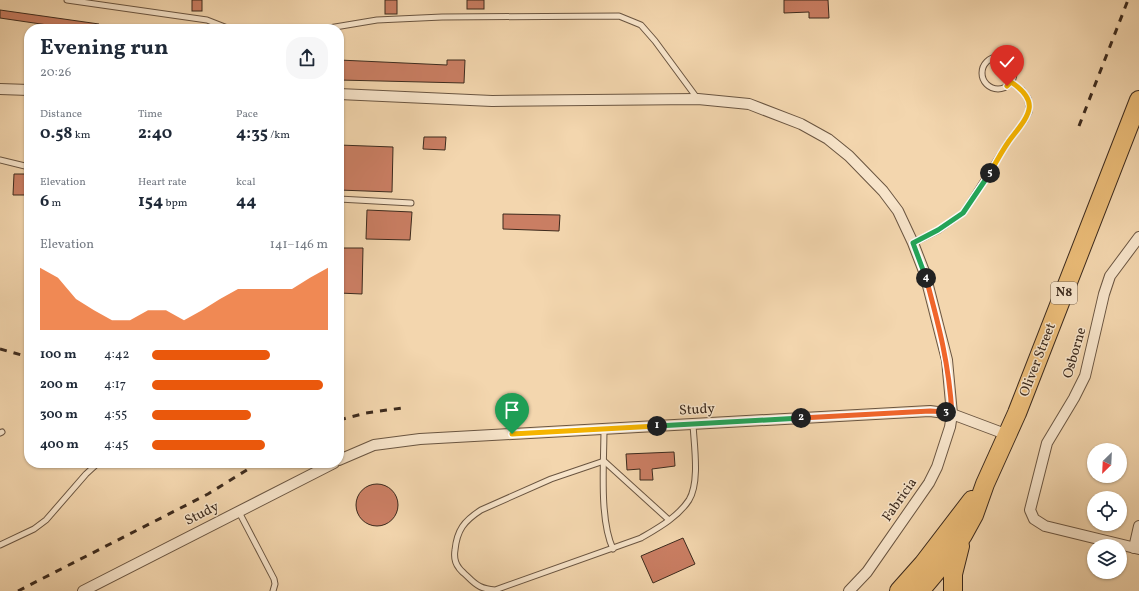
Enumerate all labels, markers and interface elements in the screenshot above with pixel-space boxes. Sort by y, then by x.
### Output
text: Evening run [40,33,169,64]
button: share [286,37,328,79]
pin [990,45,1024,86]
icon: check [996,51,1018,73]
text: 20:26 [40,64,71,82]
text: Distance [40,107,82,122]
text: Time [138,107,162,122]
text: Pace [236,107,258,122]
text: 0.58 [40,122,73,145]
text: 2:40 [138,122,172,145]
text: 4:35 [236,122,268,145]
text: km [73,128,91,143]
text: /km [268,128,290,143]
pin: 5 [980,163,1000,183]
text: 5 [987,165,993,180]
text: Elevation [40,175,86,190]
text: Heart rate [138,175,187,190]
text: kcal [236,175,256,190]
text: 6 [40,190,49,213]
text: 154 [138,190,163,213]
text: 44 [236,190,257,213]
text: m [49,196,61,211]
text: bpm [163,196,188,211]
text: Elevation [40,236,94,254]
text: 141–146 m [270,236,328,254]
pin: 4 [916,268,936,288]
text: 4 [923,270,929,285]
road number: N8 [1051,282,1077,304]
street label: Oliver Street [1015,320,1061,400]
street label: Osborne [1059,325,1091,381]
text: 100 m [40,346,77,364]
text: 4:42 [104,346,130,364]
text: 200 m [40,376,78,394]
text: 4:17 [104,376,126,394]
pin [495,393,529,434]
icon: arrive [501,399,523,421]
street label: Study [679,400,716,420]
pin: 3 [936,402,956,422]
text: 3 [943,404,949,419]
text: 300 m [40,406,78,424]
text: 4:55 [104,406,127,424]
pin: 2 [791,408,811,428]
text: 2 [798,410,804,425]
pin: 1 [647,416,667,436]
text: 1 [655,418,659,433]
text: 400 m [40,436,79,454]
text: 4:45 [104,436,128,454]
north arrow [1087,443,1127,483]
map controls [1087,443,1127,579]
street label: Fabricia [878,474,922,526]
button: locate [1087,491,1127,531]
street label: Study [182,497,223,531]
button: layers [1087,539,1127,579]

